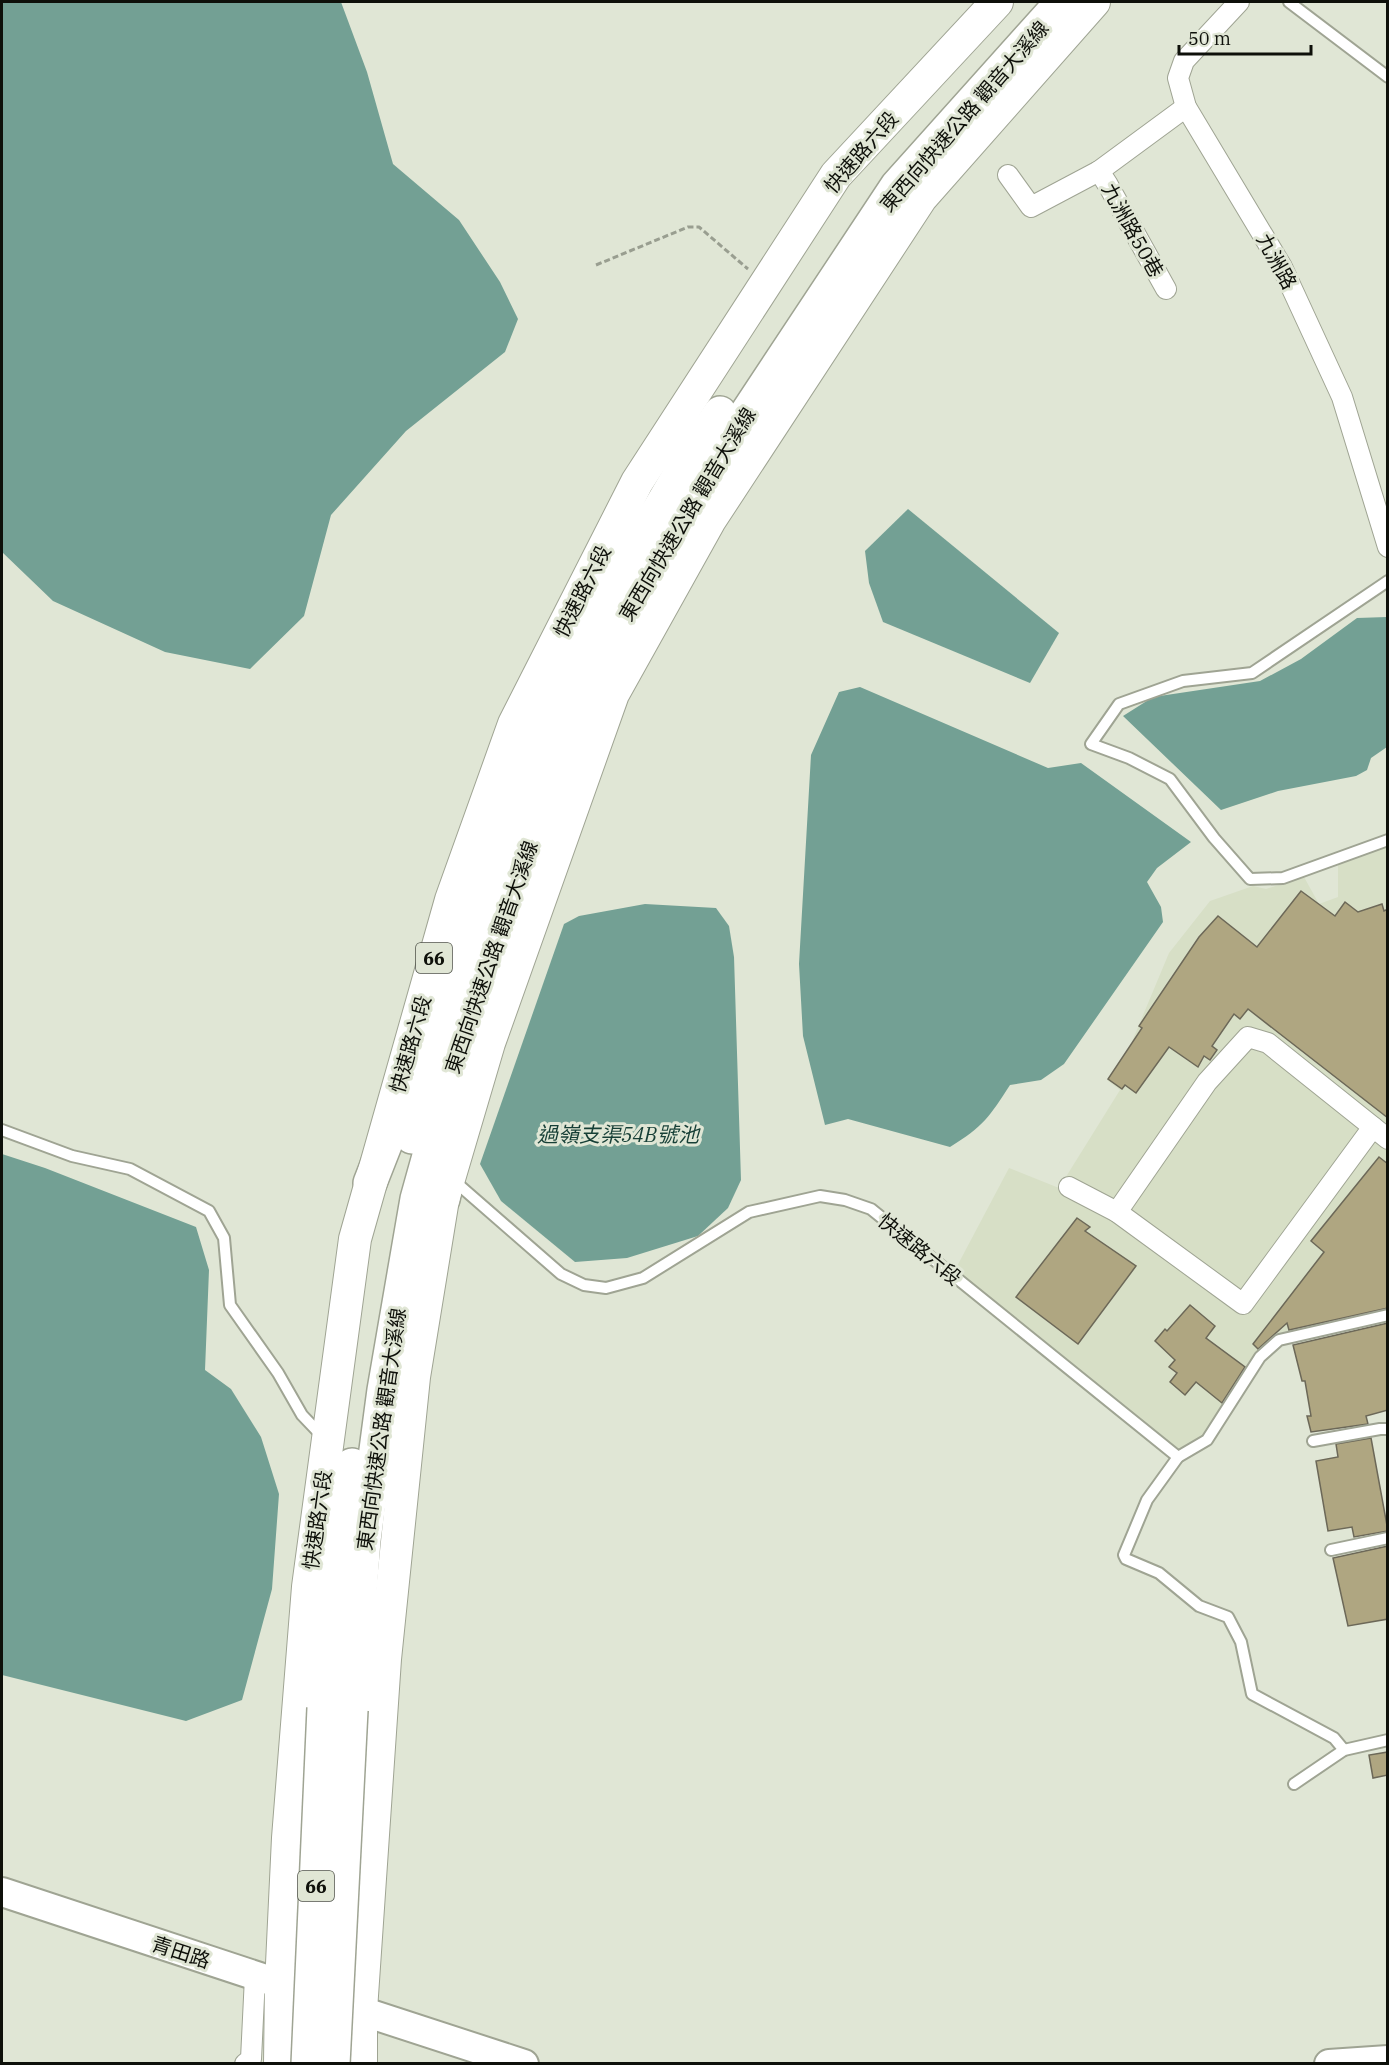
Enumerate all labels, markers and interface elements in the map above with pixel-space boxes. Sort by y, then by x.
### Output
street label: 東西向快速公路 觀音大溪線 [874,15,1054,217]
scale bar [1179,18,1311,56]
text: 50 m [1188,27,1231,50]
street label: 快速路六段 [818,105,904,199]
street label: 九洲路50巷 [1096,178,1170,282]
street label: 九洲路 [1251,228,1303,294]
street label: 東西向快速公路 觀音大溪線 [612,402,762,626]
street label: 快速路六段 [547,540,617,642]
street label: 東西向快速公路 觀音大溪線 [438,837,544,1077]
road number: 66 [416,943,452,973]
street label: 快速路六段 [383,992,437,1096]
water label: 過嶺支渠54B號池 [537,1120,701,1148]
street label: 快速路六段 [873,1207,967,1291]
street label: 東西向快速公路 觀音大溪線 [351,1306,411,1552]
street label: 快速路六段 [297,1469,337,1571]
road number: 66 [298,1871,334,1901]
street label: 青田路 [148,1930,214,1974]

